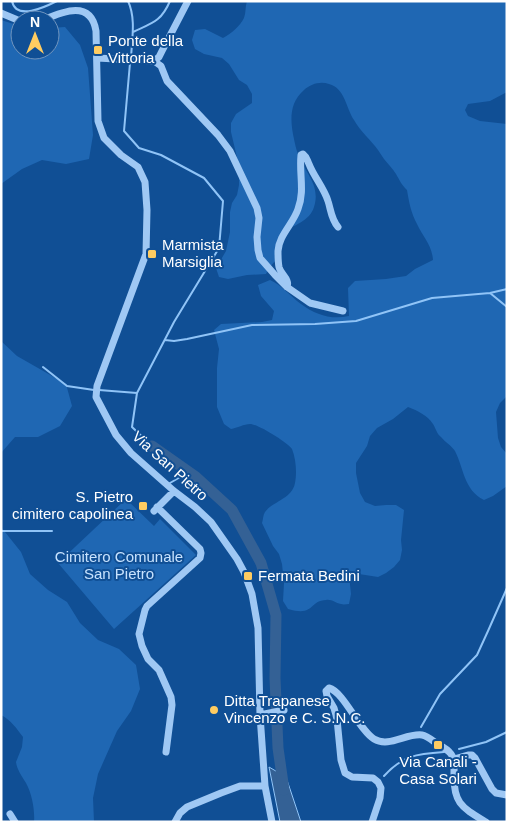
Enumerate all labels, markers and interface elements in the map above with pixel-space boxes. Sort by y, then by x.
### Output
north arrow [10,10,60,60]
text: N [30,14,40,30]
place label: Ponte della Vittoria [108,32,184,66]
marker: Ponte della Vittoria [92,44,104,56]
place label: Marmista Marsiglia [162,236,224,270]
marker: Marmista Marsiglia [146,248,158,260]
street label: Via San Pietro [129,427,212,504]
place label: S. Pietro cimitero capolinea [12,488,134,522]
marker: S. Pietro cimitero capolinea [137,500,149,512]
park label: Cimitero Comunale San Pietro [55,548,183,582]
place label: Fermata Bedini [258,567,360,584]
marker: Fermata Bedini [242,570,254,582]
place label: Ditta Trapanese Vincenzo e C. S.N.C. [224,692,365,726]
marker: Ditta Trapanese Vincenzo e C. S.N.C. [208,704,220,716]
marker: Via Canali - Casa Solari [432,739,444,751]
place label: Via Canali - Casa Solari [399,753,477,787]

